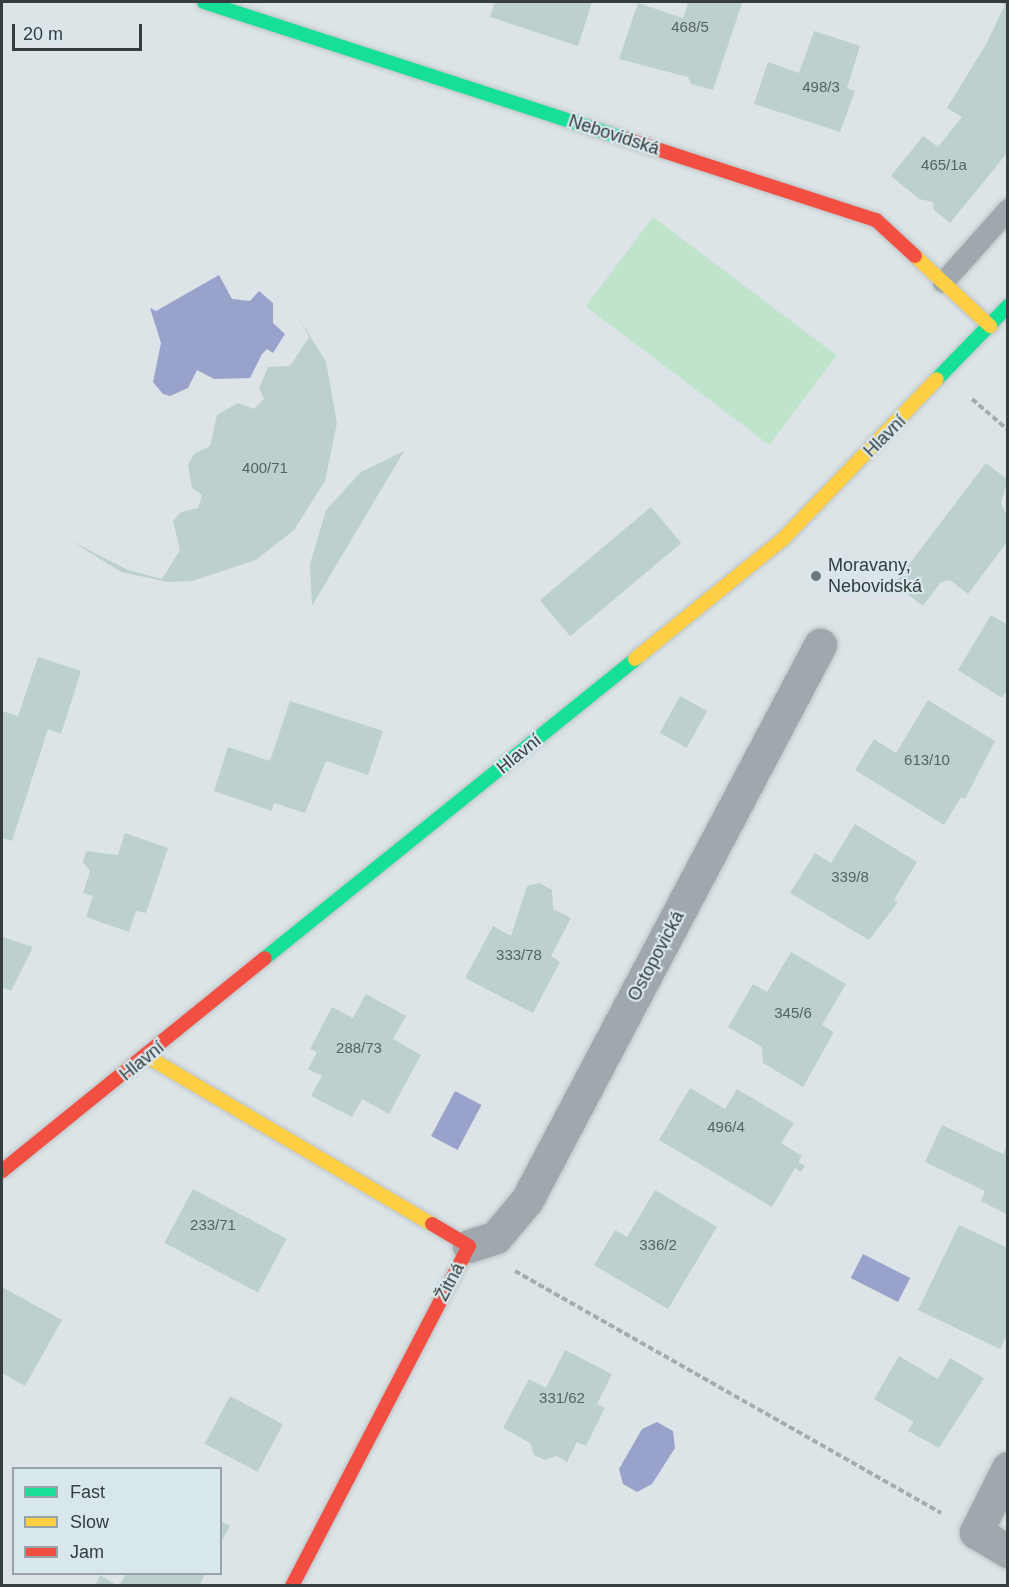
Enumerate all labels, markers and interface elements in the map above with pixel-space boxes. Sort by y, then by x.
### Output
scale bar [15,12,146,50]
house number: 468/5 [671,18,709,36]
text: 20 m [23,24,63,44]
house number: 498/3 [802,78,840,96]
street label: Nebovidská [566,110,662,160]
house number: 465/1a [921,156,967,174]
street label: Hlavní [859,410,911,462]
house number: 400/71 [242,459,288,477]
place label: Moravany, Nebovidská [828,555,922,598]
marker: Moravany, Nebovidská [809,569,823,583]
street label: Hlavní [492,730,546,778]
house number: 613/10 [904,751,950,769]
house number: 339/8 [831,868,869,886]
street label: Ostopovická [623,907,689,1005]
house number: 333/78 [496,946,542,964]
house number: 345/6 [774,1004,812,1022]
street label: Hlavní [115,1037,169,1085]
house number: 288/73 [336,1039,382,1057]
house number: 496/4 [707,1118,745,1136]
house number: 233/71 [190,1216,236,1234]
house number: 336/2 [639,1236,677,1254]
street label: Žitná [431,1259,469,1305]
house number: 331/62 [539,1389,585,1407]
legend [12,1467,222,1575]
text: Fast [70,1482,105,1502]
text: Slow [70,1512,109,1532]
text: Jam [70,1542,104,1562]

